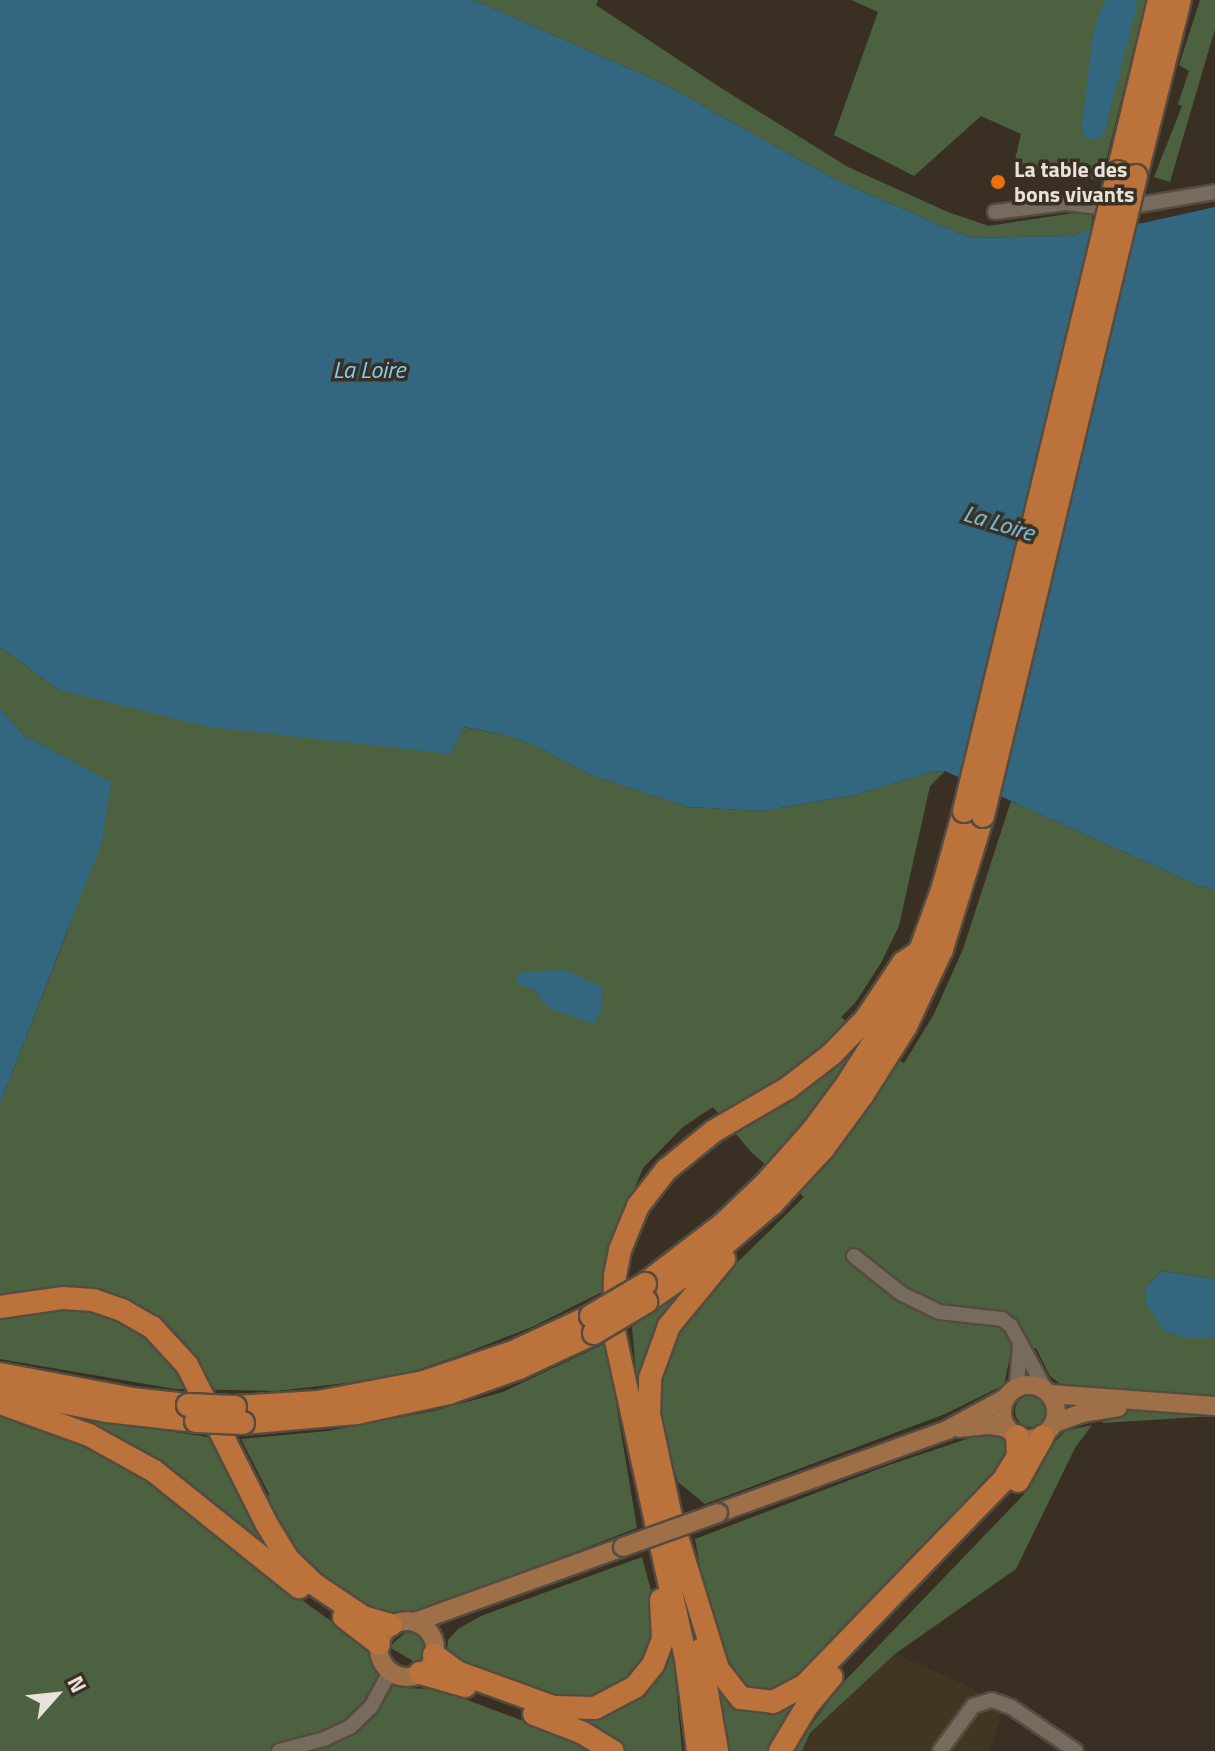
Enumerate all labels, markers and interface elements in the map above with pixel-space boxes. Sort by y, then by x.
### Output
place label: La table des bons vivants [1014,156,1134,208]
marker: La table des bons vivants [989,173,1007,191]
water label: La Loire [333,356,405,384]
water label: La Loire [960,499,1038,547]
north arrow [16,1655,96,1735]
text: N [59,1670,96,1699]

